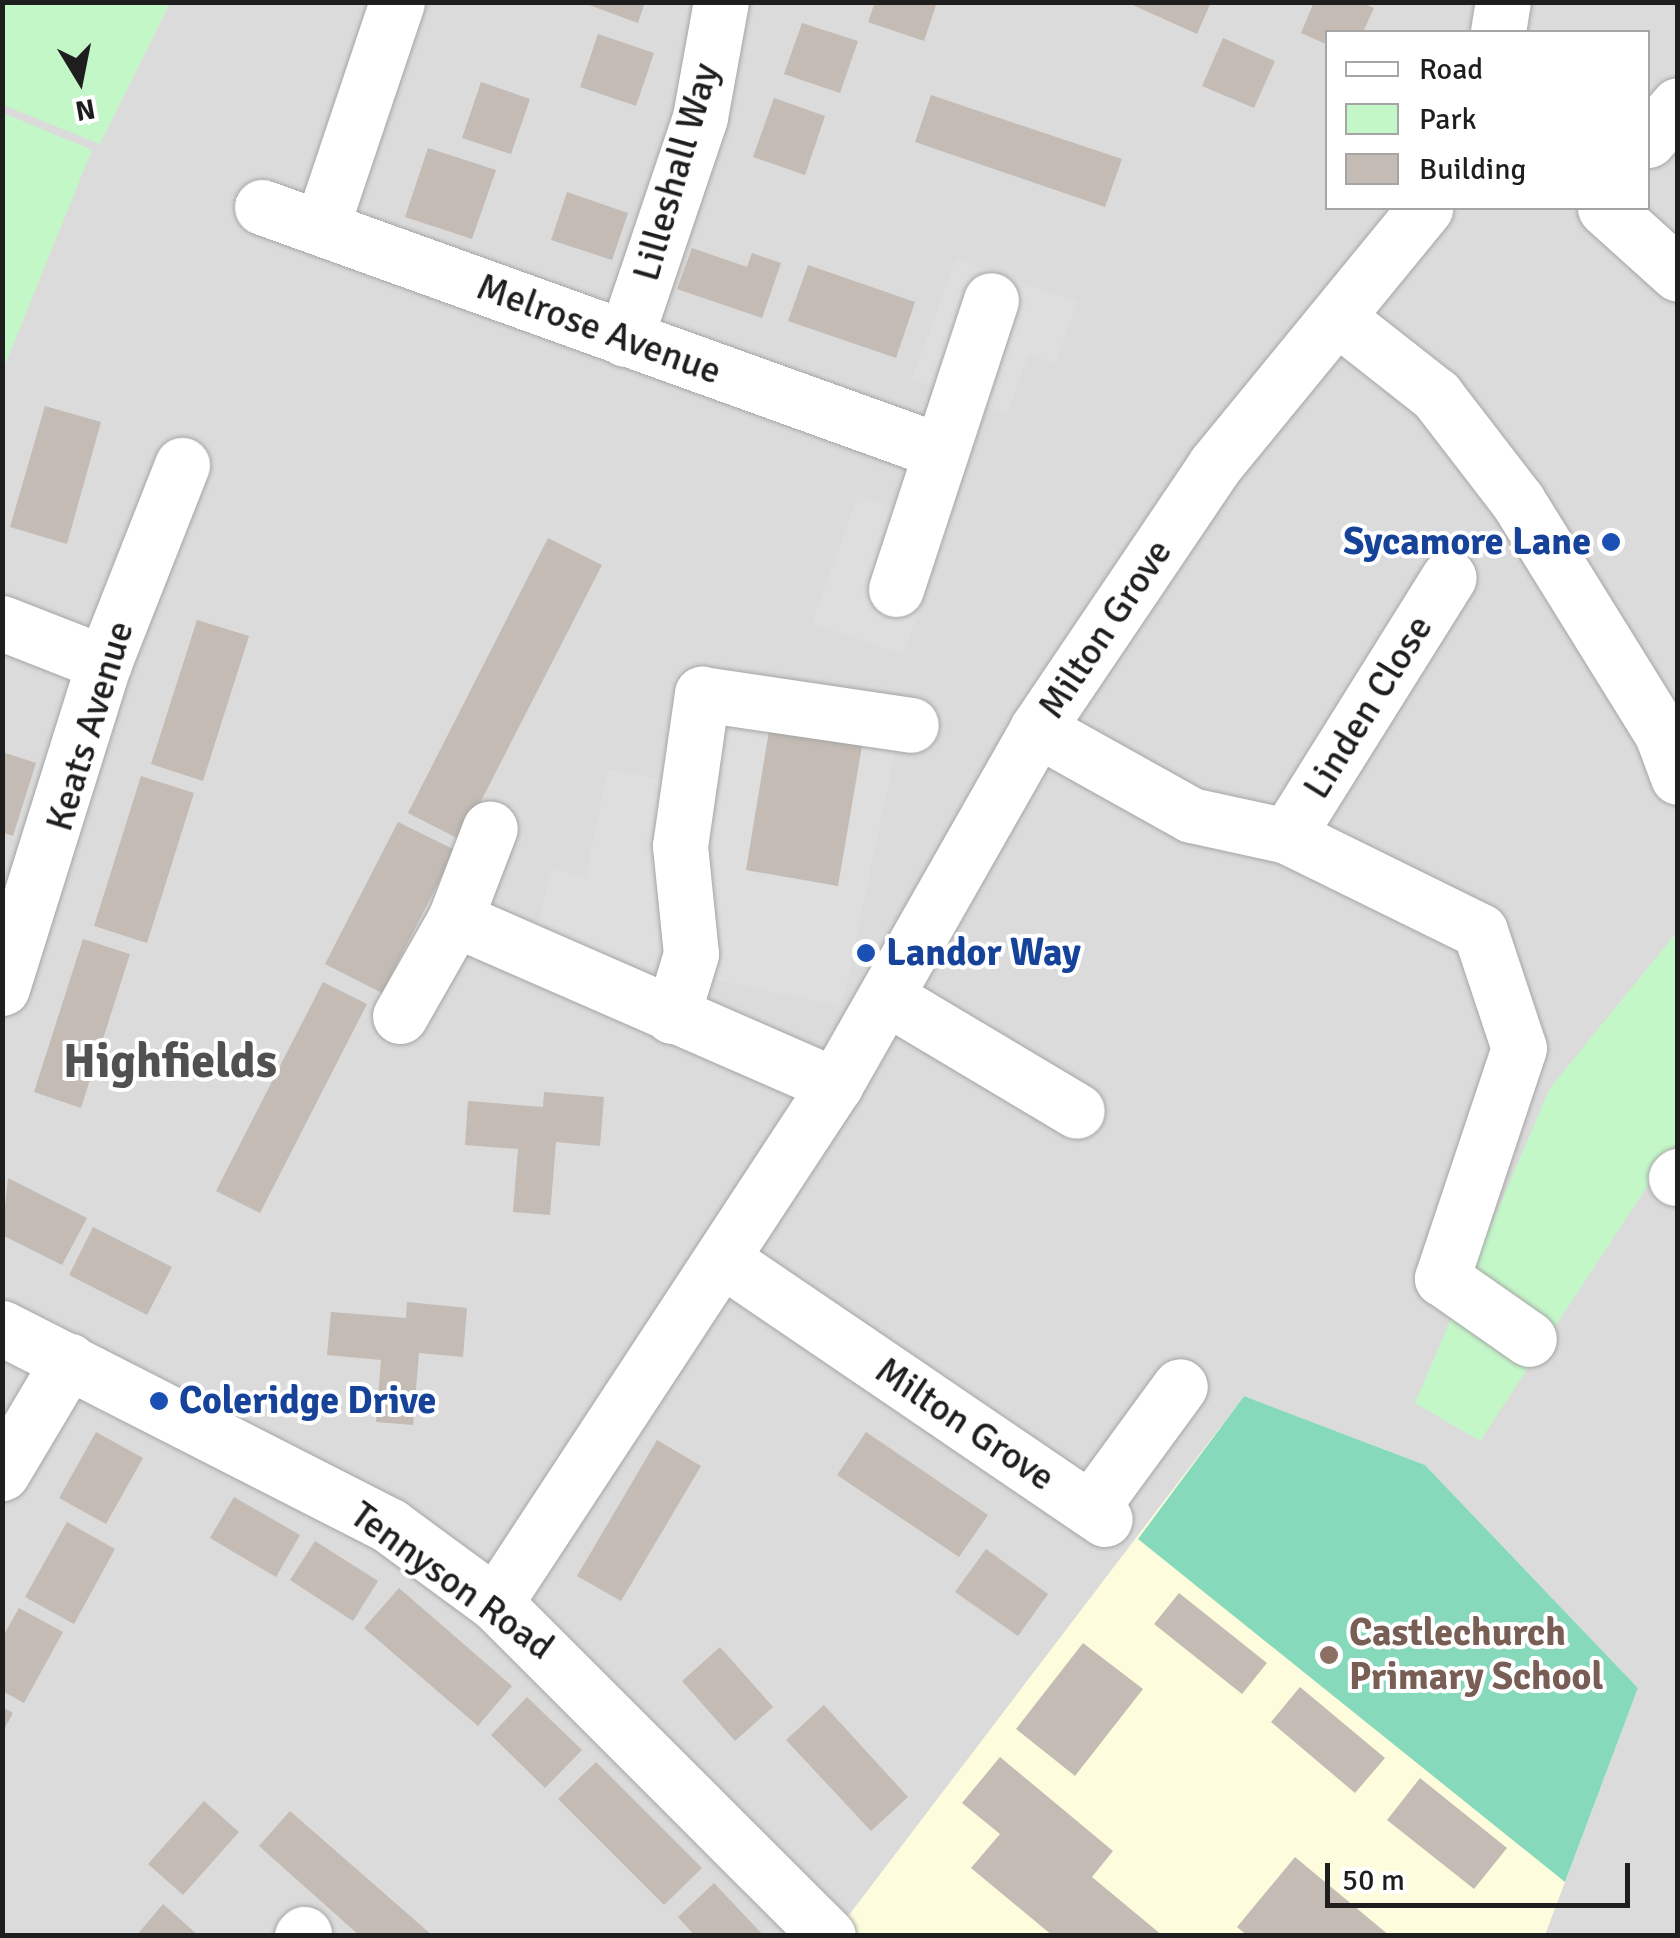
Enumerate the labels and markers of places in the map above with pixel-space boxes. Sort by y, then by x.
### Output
place label: Sycamore Lane [1343,519,1591,565]
marker: Sycamore Lane [1600,531,1622,553]
place label: Landor Way [886,930,1081,976]
marker: Landor Way [855,942,877,964]
place label: Coleridge Drive [179,1378,436,1424]
marker: Coleridge Drive [148,1390,170,1412]
place label: Castlechurch Primary School [1349,1610,1603,1700]
marker: Castlechurch Primary School [1318,1644,1340,1666]

